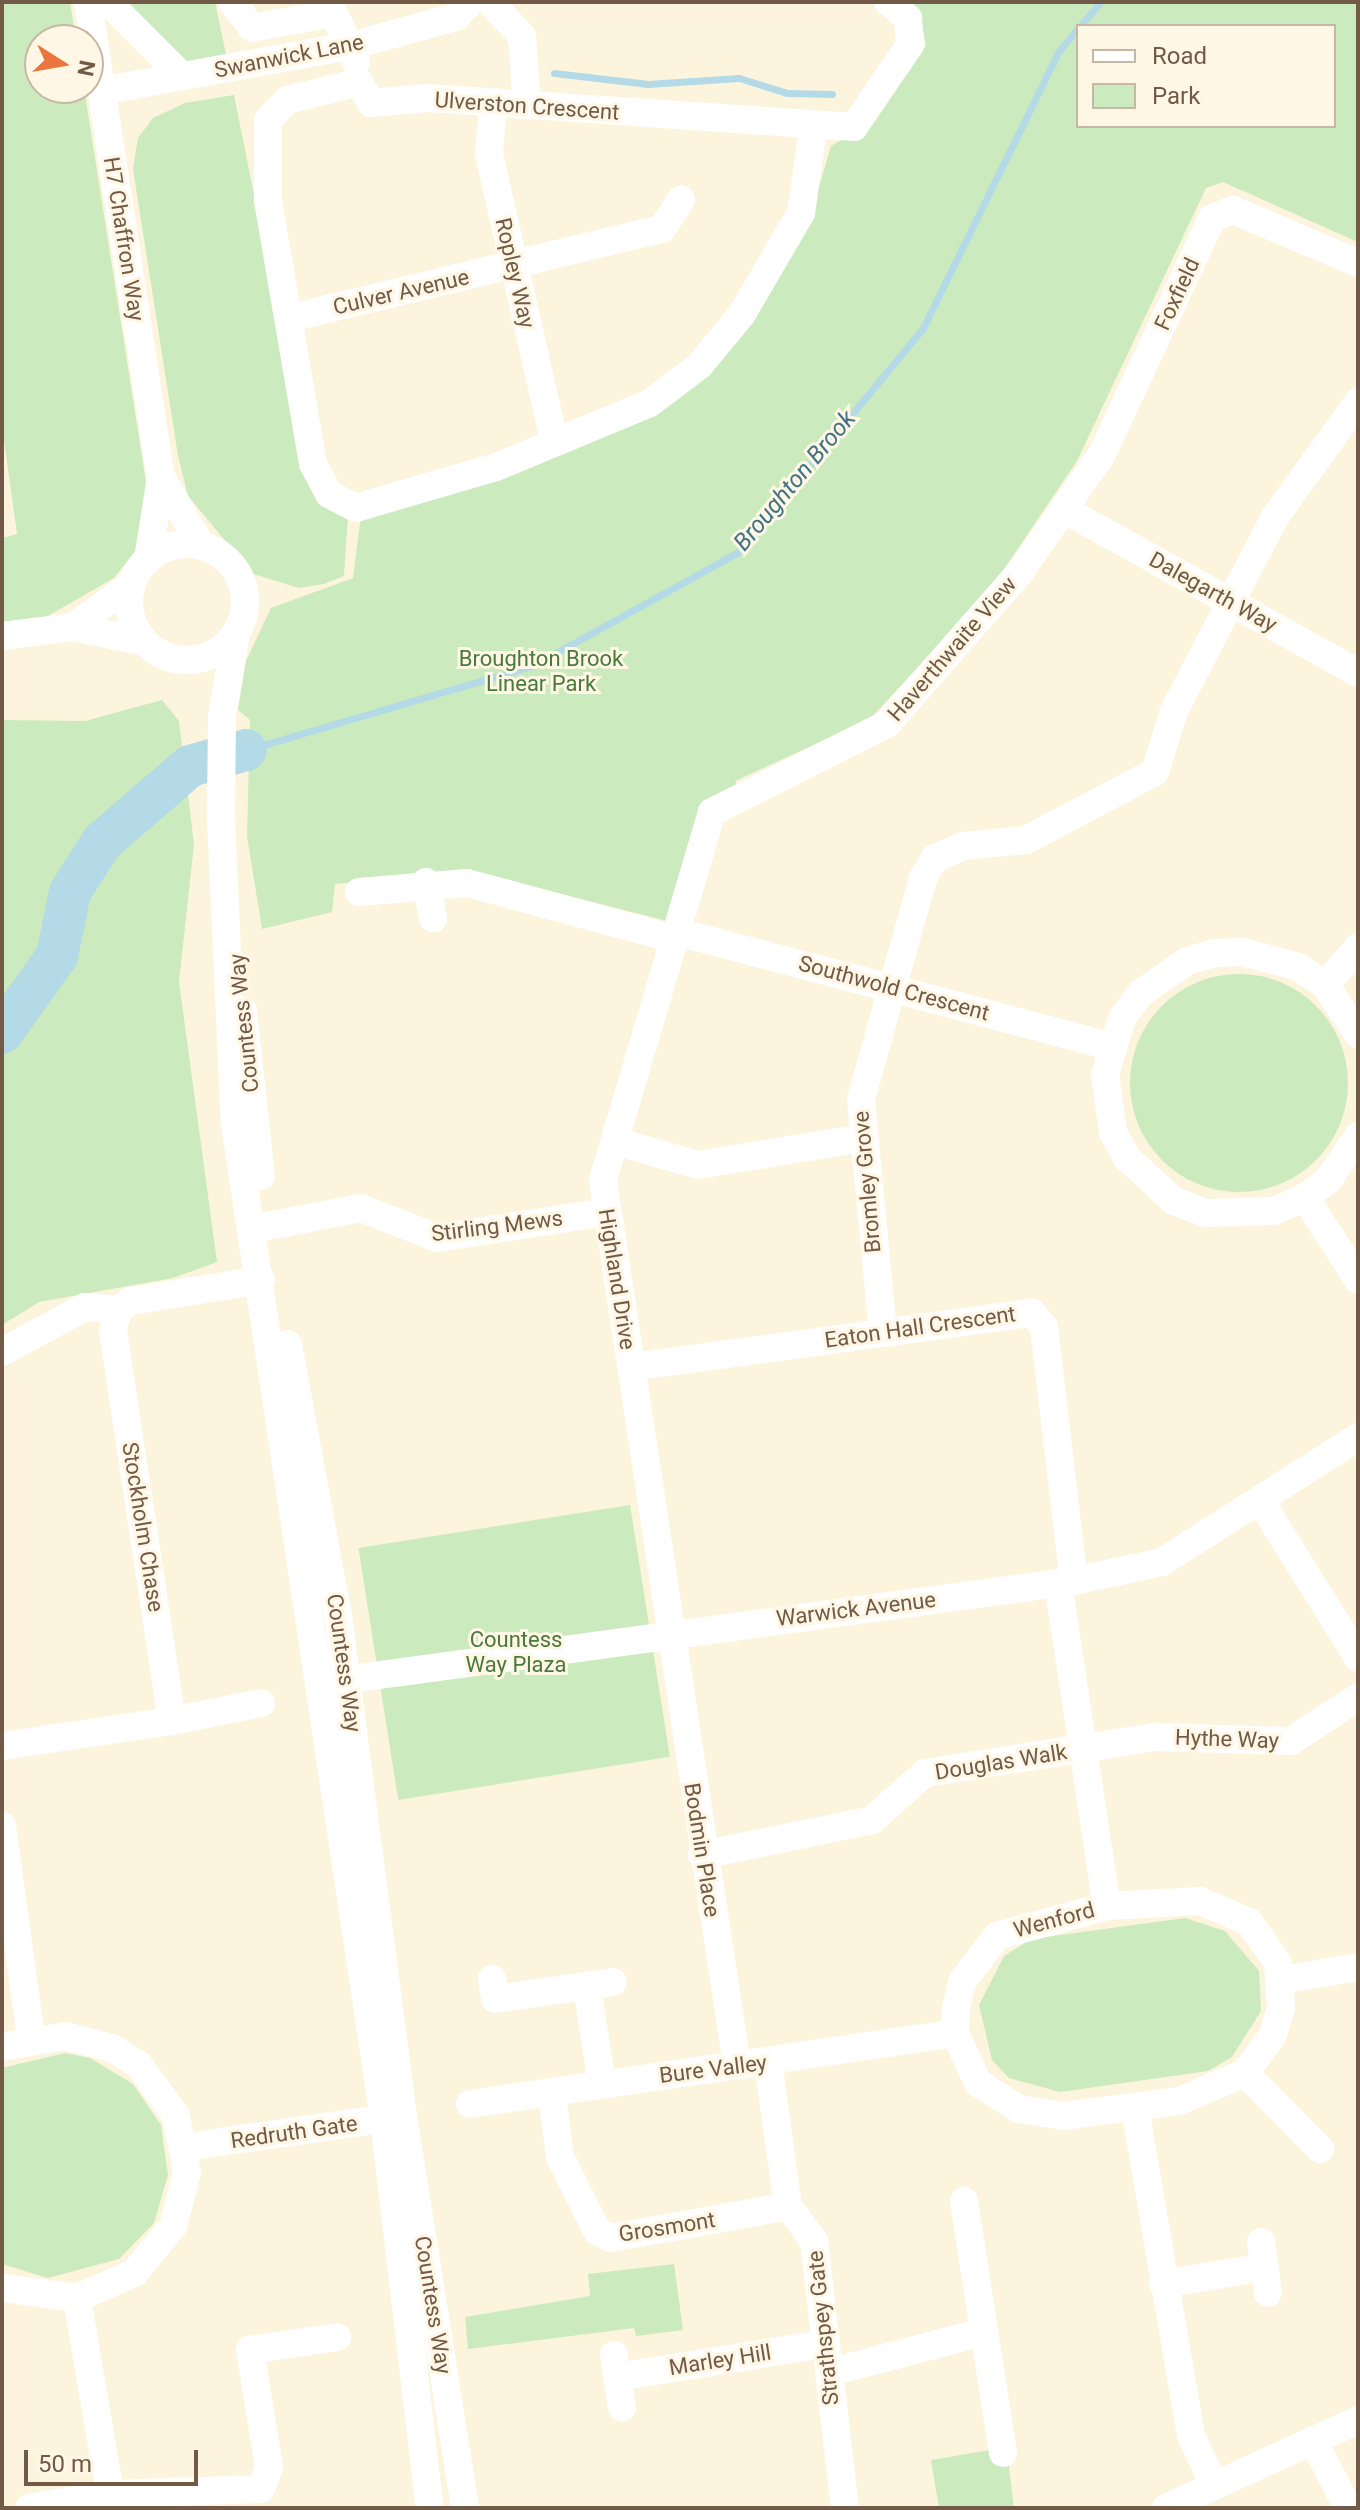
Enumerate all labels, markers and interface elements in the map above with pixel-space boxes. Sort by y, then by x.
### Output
north arrow [24,24,104,104]
legend [1076,24,1336,128]
street label: Swanwick Lane [212,29,366,83]
text: Road [1152,42,1207,70]
text: N [72,58,100,78]
text: Park [1152,82,1200,110]
street label: Ulverston Crescent [434,86,620,126]
street label: H7 Chaffron Way [98,155,150,323]
street label: Ropley Way [489,215,541,331]
street label: Foxfield [1149,254,1205,334]
street label: Culver Avenue [330,264,472,320]
water label: Broughton Brook [728,405,862,557]
street label: Dalegarth Way [1145,546,1281,638]
street label: Haverthwaite View [882,571,1022,727]
park label: Broughton Brook Linear Park [459,645,623,696]
street label: Southwold Crescent [796,950,992,1026]
street label: Countess Way [224,952,264,1094]
street label: Bromley Grove [848,1110,886,1254]
street label: Stirling Mews [430,1205,564,1247]
street label: Highland Drive [593,1207,641,1351]
street label: Eaton Hall Crescent [823,1301,1017,1353]
street label: Stockholm Chase [117,1440,169,1614]
street label: Warwick Avenue [775,1586,937,1632]
street label: Countess Way [321,1592,367,1734]
park label: Countess Way Plaza [466,1626,566,1678]
street label: Hythe Way [1175,1724,1279,1754]
street label: Douglas Walk [933,1739,1069,1785]
street label: Bodmin Place [678,1781,726,1919]
street label: Wenford [1011,1897,1097,1943]
street label: Bure Valley [658,2049,768,2089]
street label: Redruth Gate [229,2110,359,2154]
street label: Grosmont [617,2206,717,2248]
street label: Countess Way [409,2234,457,2376]
street label: Strathspey Gate [802,2249,844,2407]
street label: Marley Hill [667,2339,773,2381]
scale bar [28,2434,202,2484]
text: 50 m [38,2450,92,2478]

